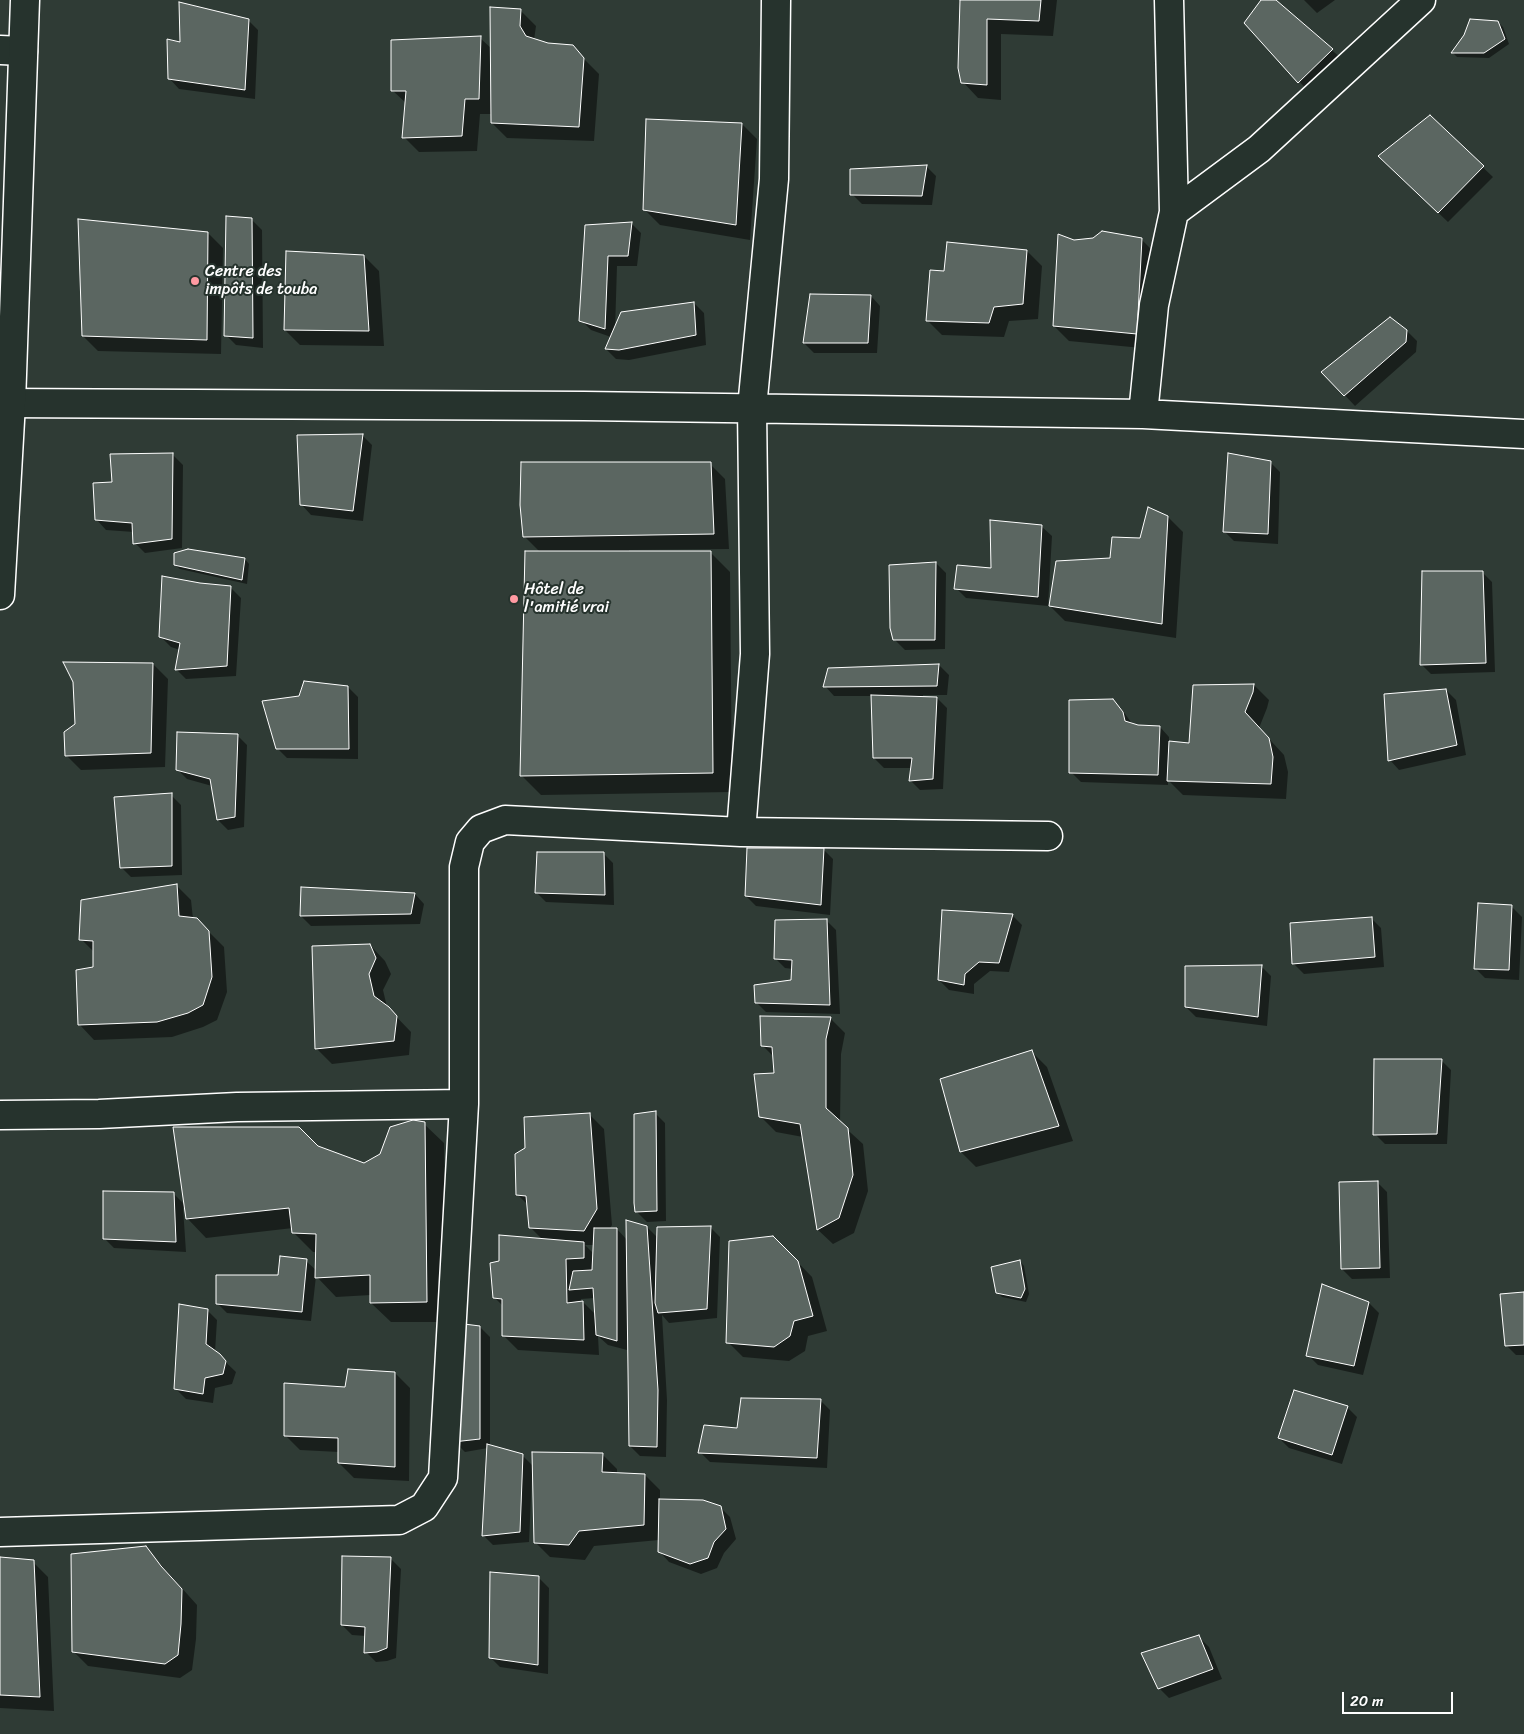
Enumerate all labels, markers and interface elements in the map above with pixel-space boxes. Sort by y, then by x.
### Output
place label: Centre des impôts de touba [205,262,317,300]
marker: Centre des impôts de touba [189,275,201,287]
place label: Hôtel de l'amitié vrai [524,580,609,618]
marker: Hôtel de l'amitié vrai [508,593,520,605]
scale bar [1344,1682,1455,1714]
text: 20 m [1350,1688,1384,1714]

